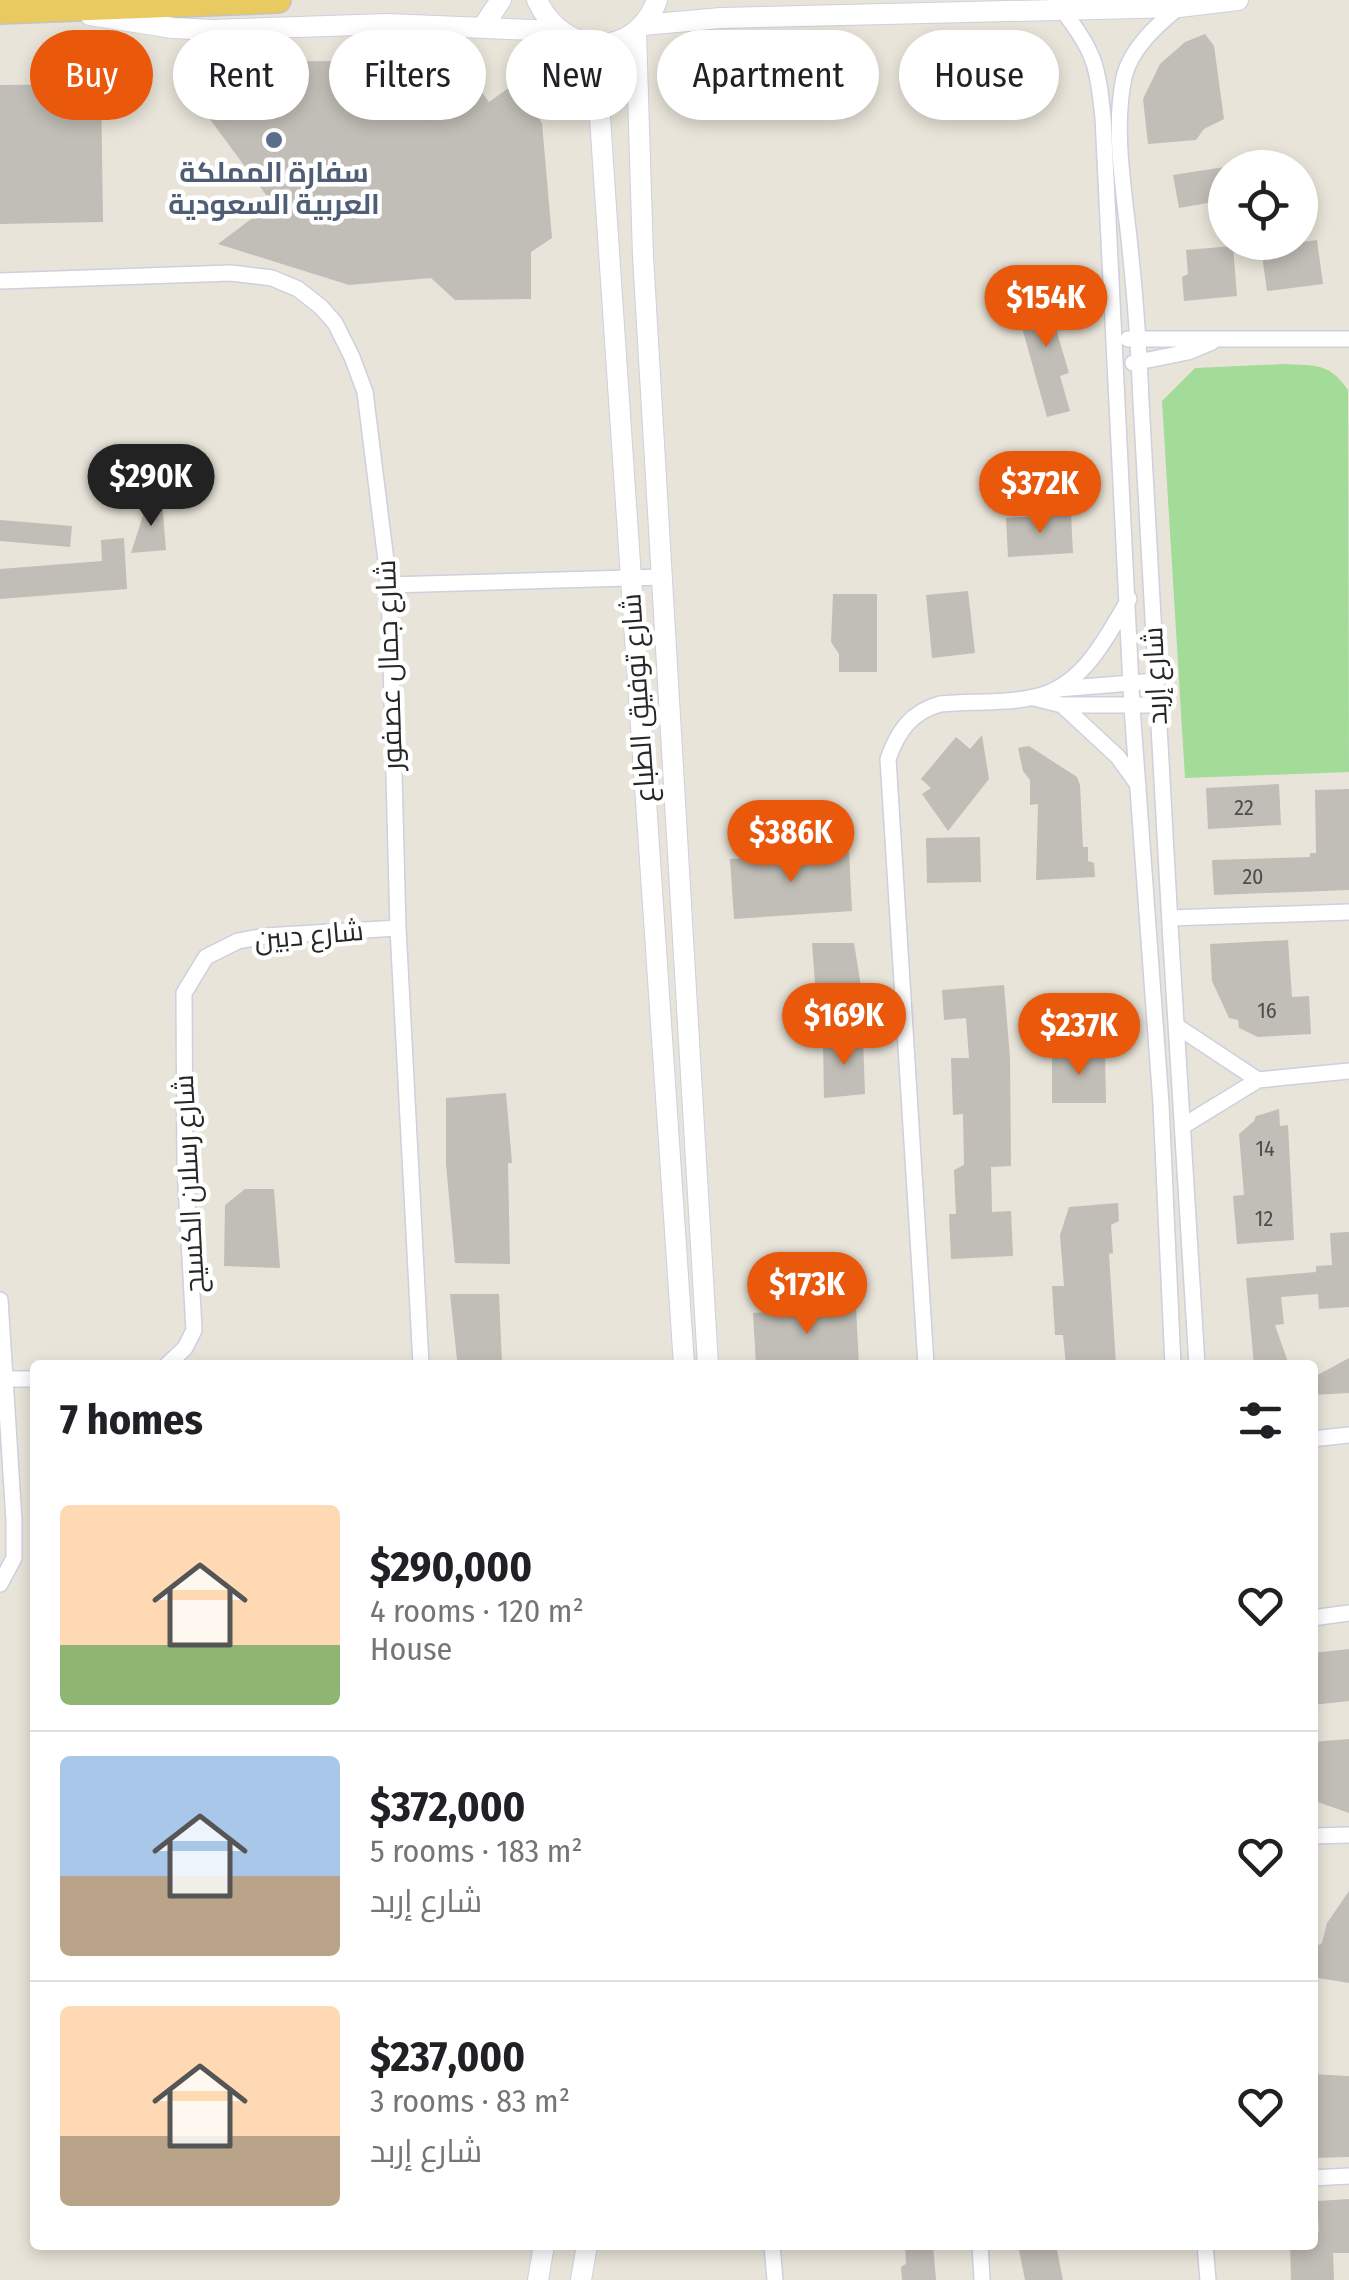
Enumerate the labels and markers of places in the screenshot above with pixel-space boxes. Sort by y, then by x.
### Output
marker: سفارة المملكة العربية السعودية [263,129,285,151]
place label: سفارة المملكة العربية السعودية [168,156,380,221]
pin: $154K [976,265,1116,350]
pin: $290K [81,444,221,529]
pin: $372K [970,451,1110,536]
pin: $386K [721,800,861,885]
pin: $169K [774,983,914,1068]
pin: $237K [1009,993,1149,1078]
pin: $173K [737,1252,877,1337]

